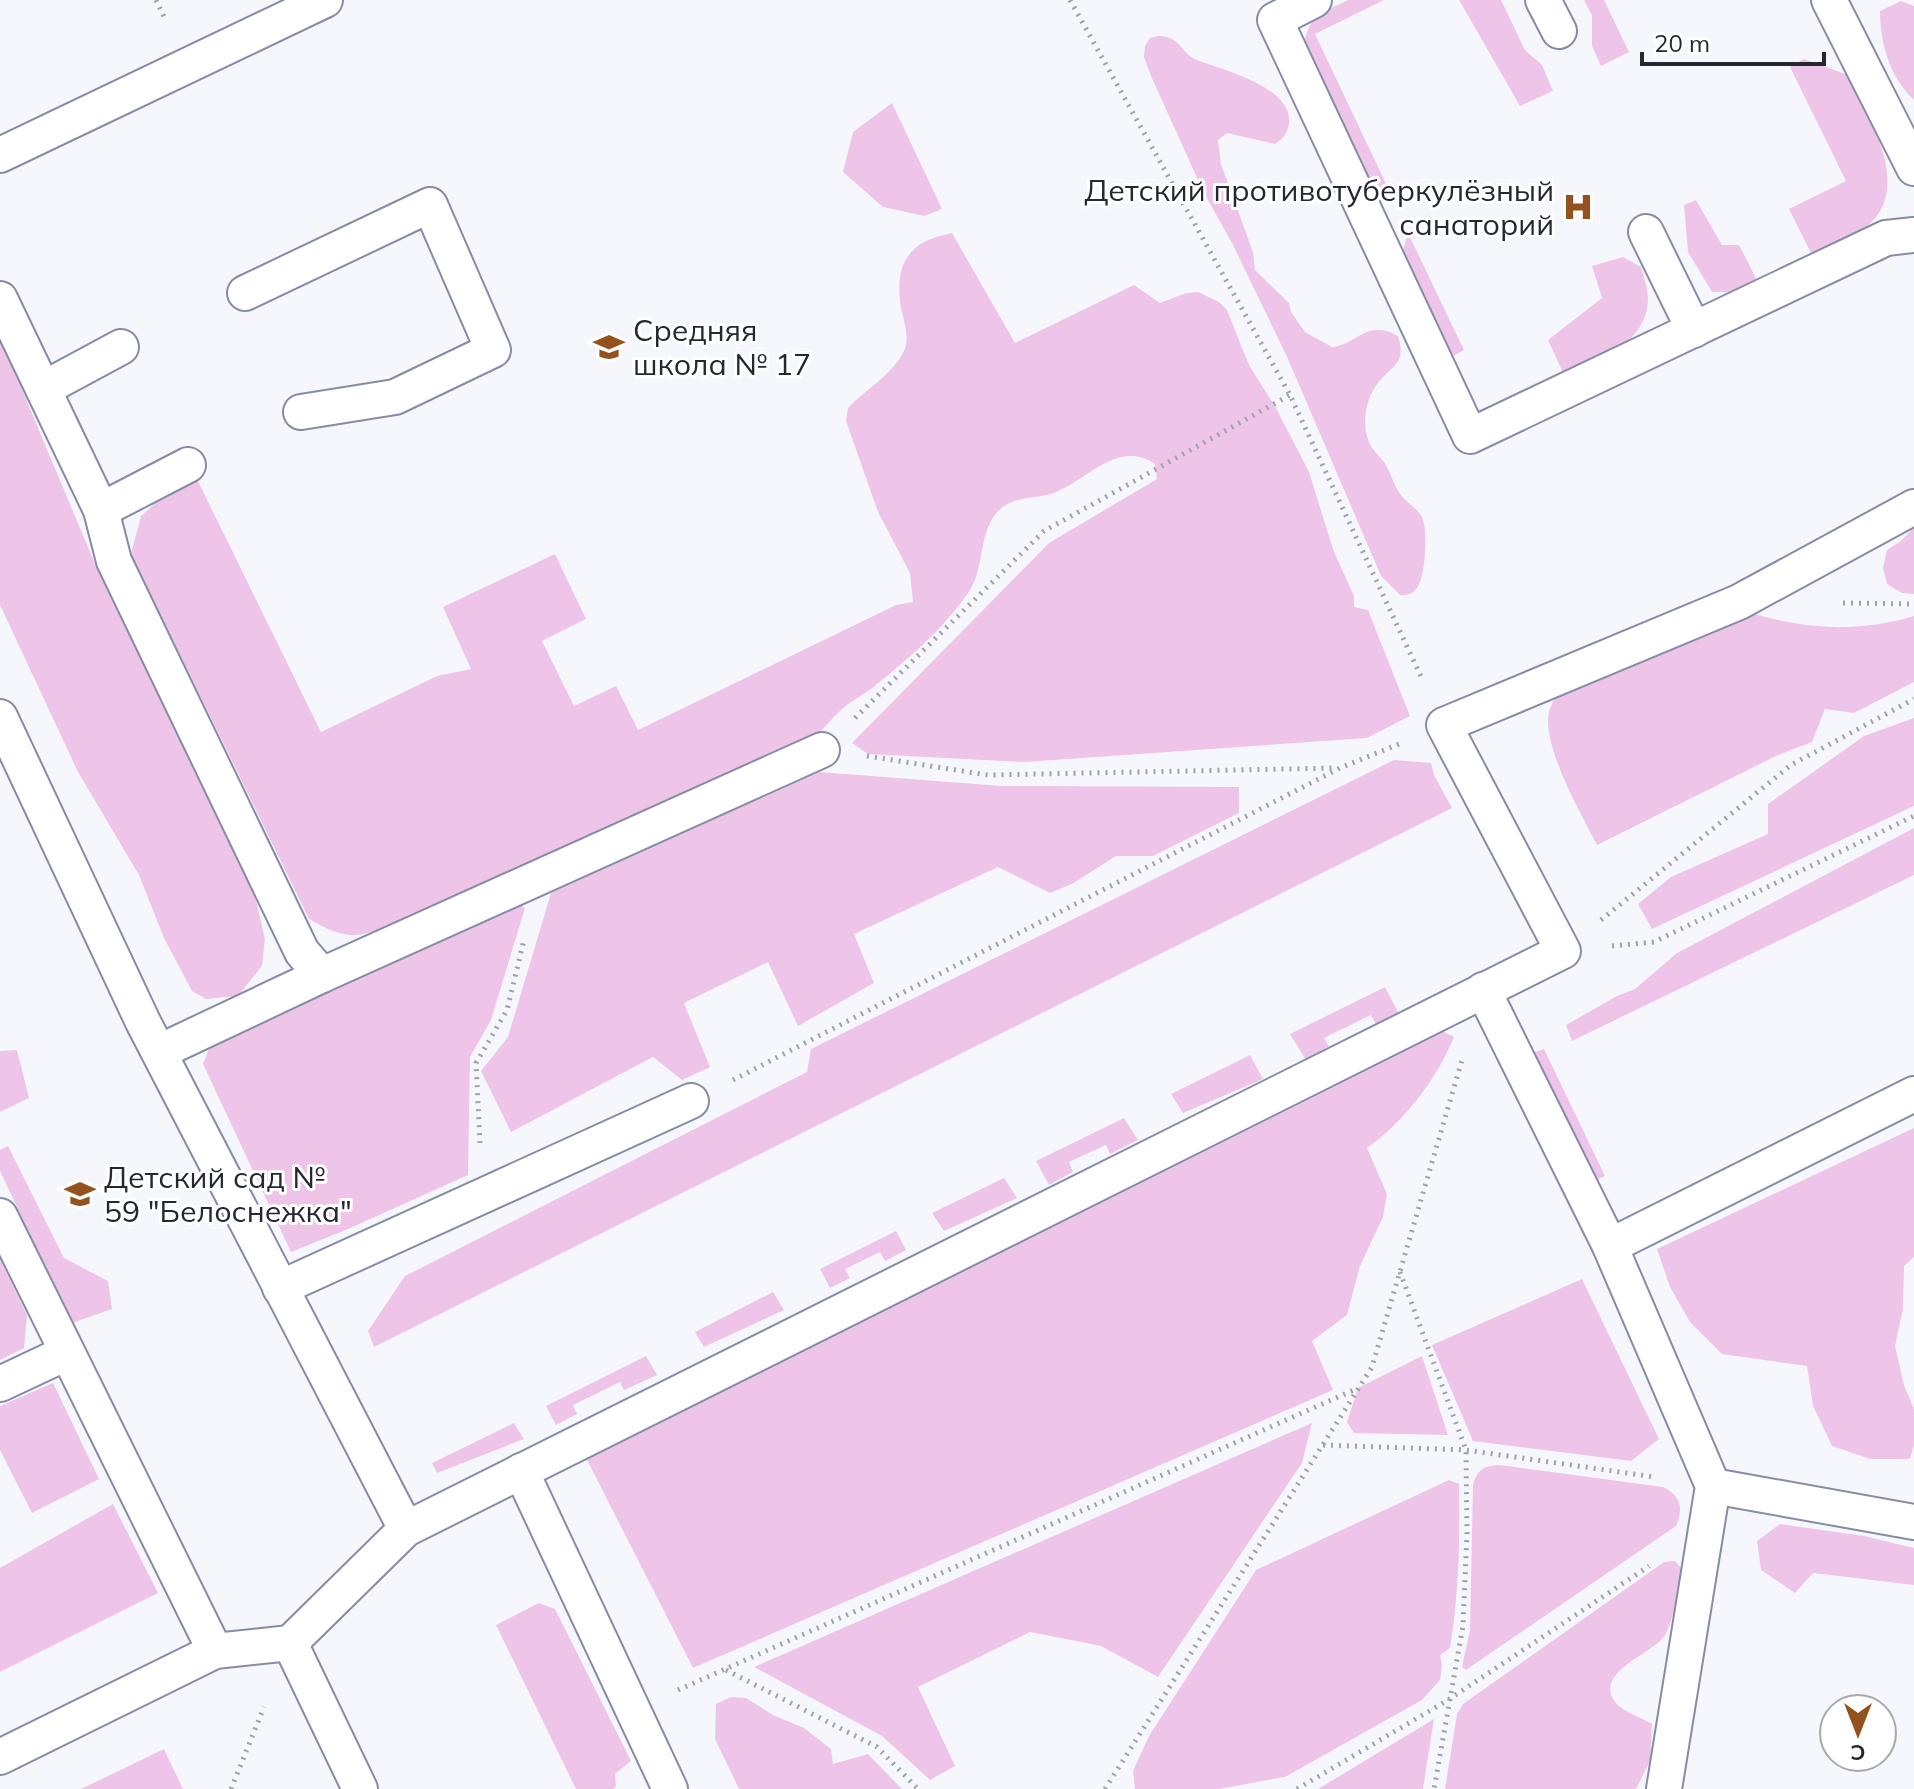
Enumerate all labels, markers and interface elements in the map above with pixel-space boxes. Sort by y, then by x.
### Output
scale bar [1642,16,1824,66]
text: 20 m [1654,28,1710,58]
place label: Детский противотуберкулёзный санаторий [1084,171,1554,243]
hospital icon: Детский противотуберкулёзный санаторий [1561,190,1595,224]
place label: Средняя школа № 17 [633,311,811,383]
school or university icon: Средняя школа № 17 [592,330,626,364]
place label: Детский сад № 59 "Белоснежка" [104,1158,352,1230]
school or university icon: Детский сад № 59 "Белоснежка" [63,1177,97,1211]
north arrow [1818,1693,1898,1773]
text: С [1850,1739,1866,1767]

